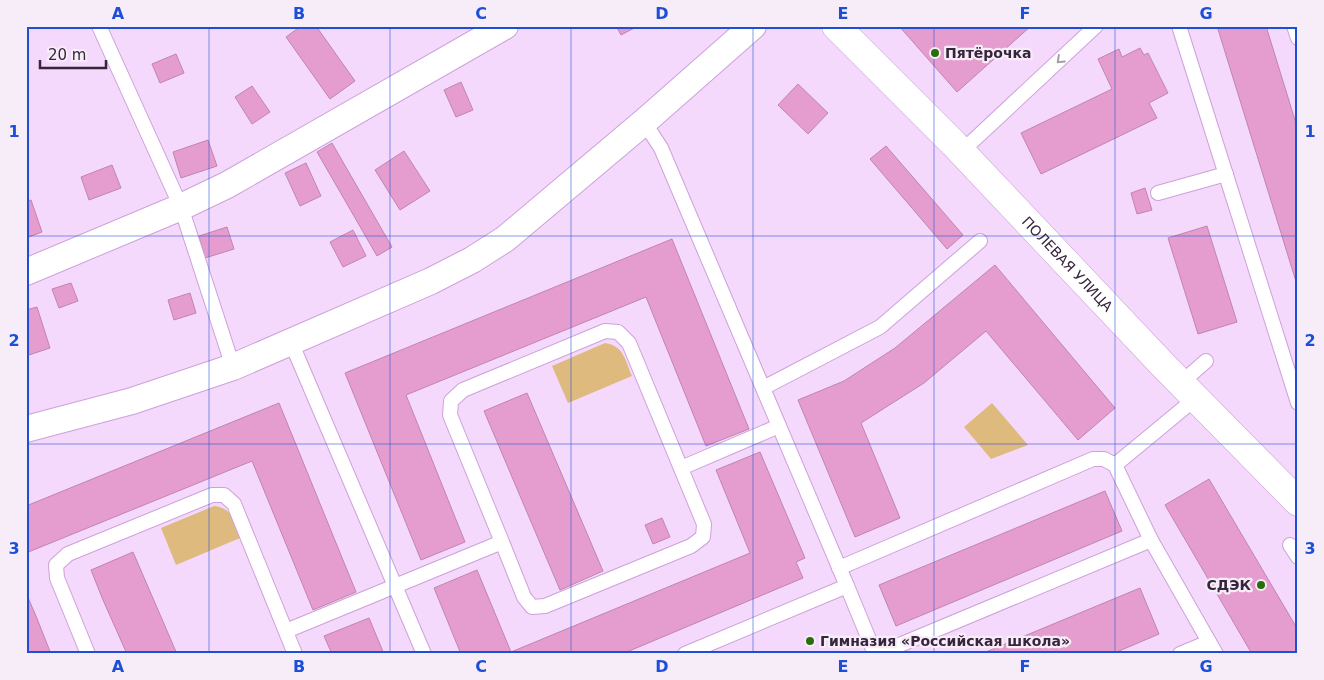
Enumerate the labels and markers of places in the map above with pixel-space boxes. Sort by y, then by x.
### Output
place label: Пятёрочка [945,45,1032,61]
marker: Пятёрочка [929,47,941,59]
place label: СДЭК [1207,577,1252,593]
marker: СДЭК [1255,579,1267,591]
place label: Гимназия «Российская школа» [820,633,1070,649]
marker: Гимназия «Российская школа» [804,635,816,647]

